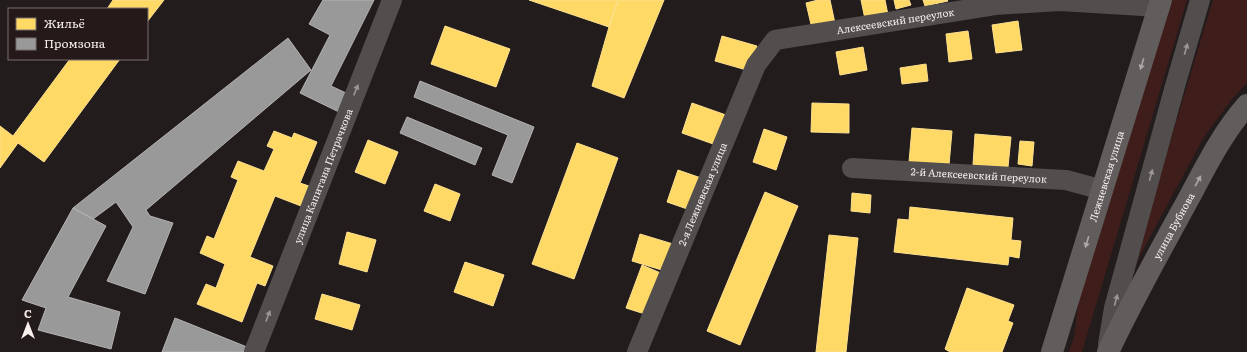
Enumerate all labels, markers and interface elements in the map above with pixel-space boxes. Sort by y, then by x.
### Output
street label: Алексеевский переулок [835,4,955,37]
legend [8,8,148,60]
text: Жильё [44,14,85,32]
text: Промзона [44,34,106,52]
one-way arrow [1183,43,1189,55]
one-way arrow [1139,58,1145,70]
one-way arrow [354,84,360,96]
street label: улица Капитана Петрачкова [289,105,356,246]
street label: Лежневская улица [1085,128,1127,223]
street label: 2-я Лежневская улица [674,139,730,248]
street label: 2-й Алексеевский переулок [910,163,1047,186]
one-way arrow [1148,168,1154,180]
one-way arrow [1195,176,1201,187]
street label: улица Бубнова [1149,189,1198,262]
one-way arrow [1084,236,1090,248]
one-way arrow [1113,294,1119,306]
north arrow [8,304,48,344]
text: С [24,305,32,321]
one-way arrow [266,309,272,321]

